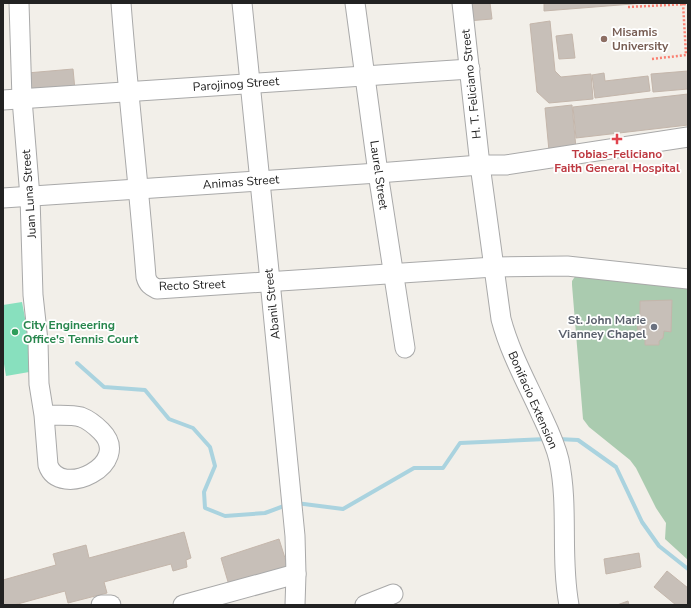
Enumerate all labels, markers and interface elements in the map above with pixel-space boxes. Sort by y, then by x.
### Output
place label: Misamis University [612,24,669,54]
street label: H. T. Feliciano Street [457,27,485,140]
marker: Misamis University [599,34,609,44]
street label: Parojinog Street [192,73,281,95]
marker: Tobias-Feliciano Faith General Hospital [611,133,623,145]
street label: Laurel Street [366,139,392,211]
place label: Tobias-Feliciano Faith General Hospital [554,146,680,176]
street label: Juan Luna Street [18,148,40,240]
street label: Animas Street [202,171,281,193]
street label: Abanil Street [260,267,284,340]
street label: Recto Street [158,276,226,294]
place label: St. John Marie Vianney Chapel [558,312,646,342]
place label: City Engineering Office's Tennis Court [23,317,139,347]
marker: St. John Marie Vianney Chapel [649,322,659,332]
marker: City Engineering Office's Tennis Court [10,327,20,337]
street label: Bonifacio Extension [504,349,562,451]

